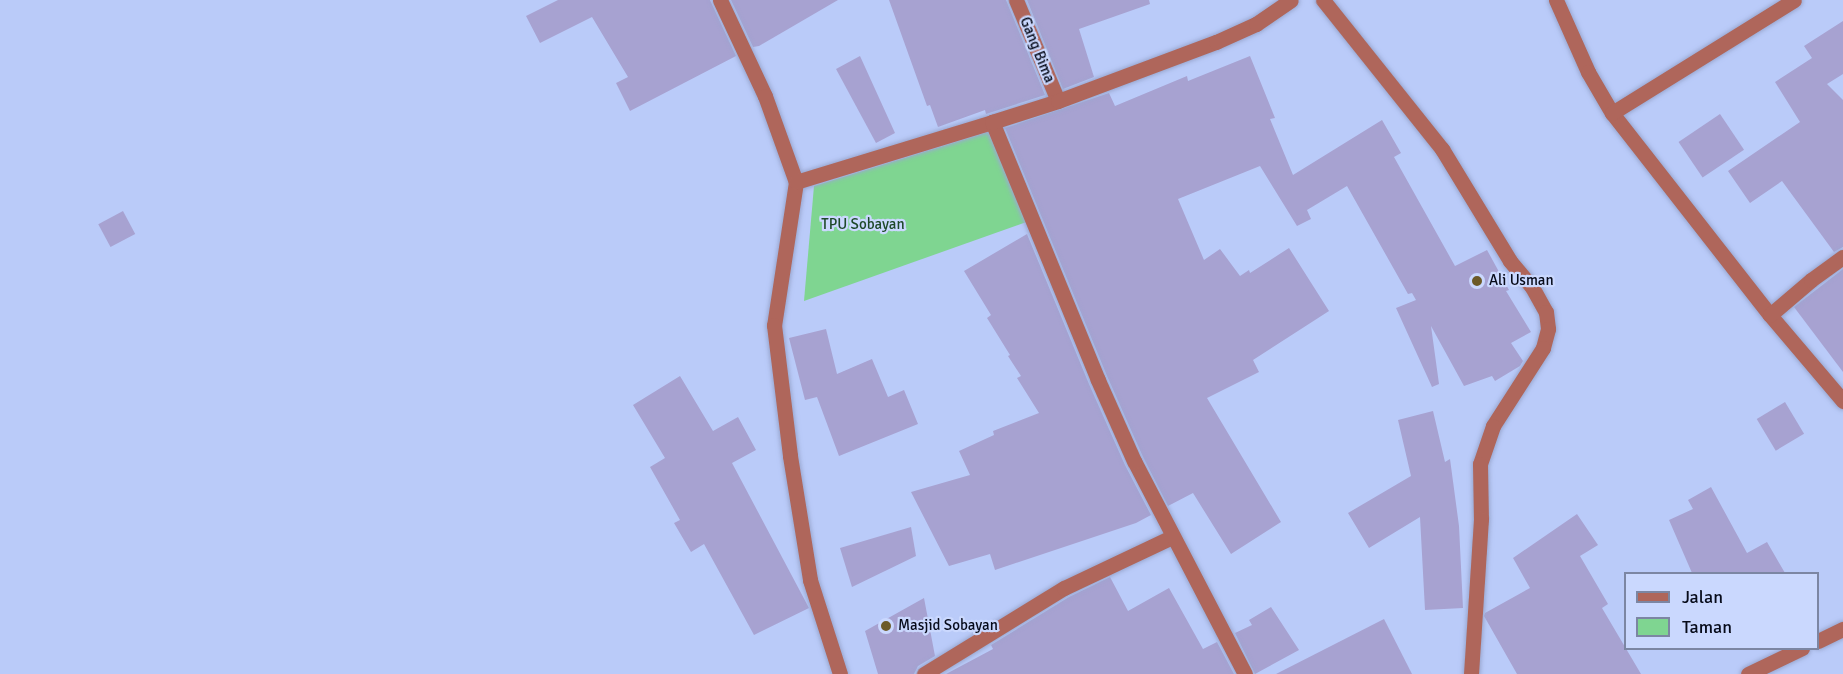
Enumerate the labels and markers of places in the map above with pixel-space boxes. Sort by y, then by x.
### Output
place label: Ali Usman [1489,272,1554,290]
marker: Ali Usman [1470,274,1484,288]
place label: Masjid Sobayan [898,617,998,635]
marker: Masjid Sobayan [879,619,893,633]

